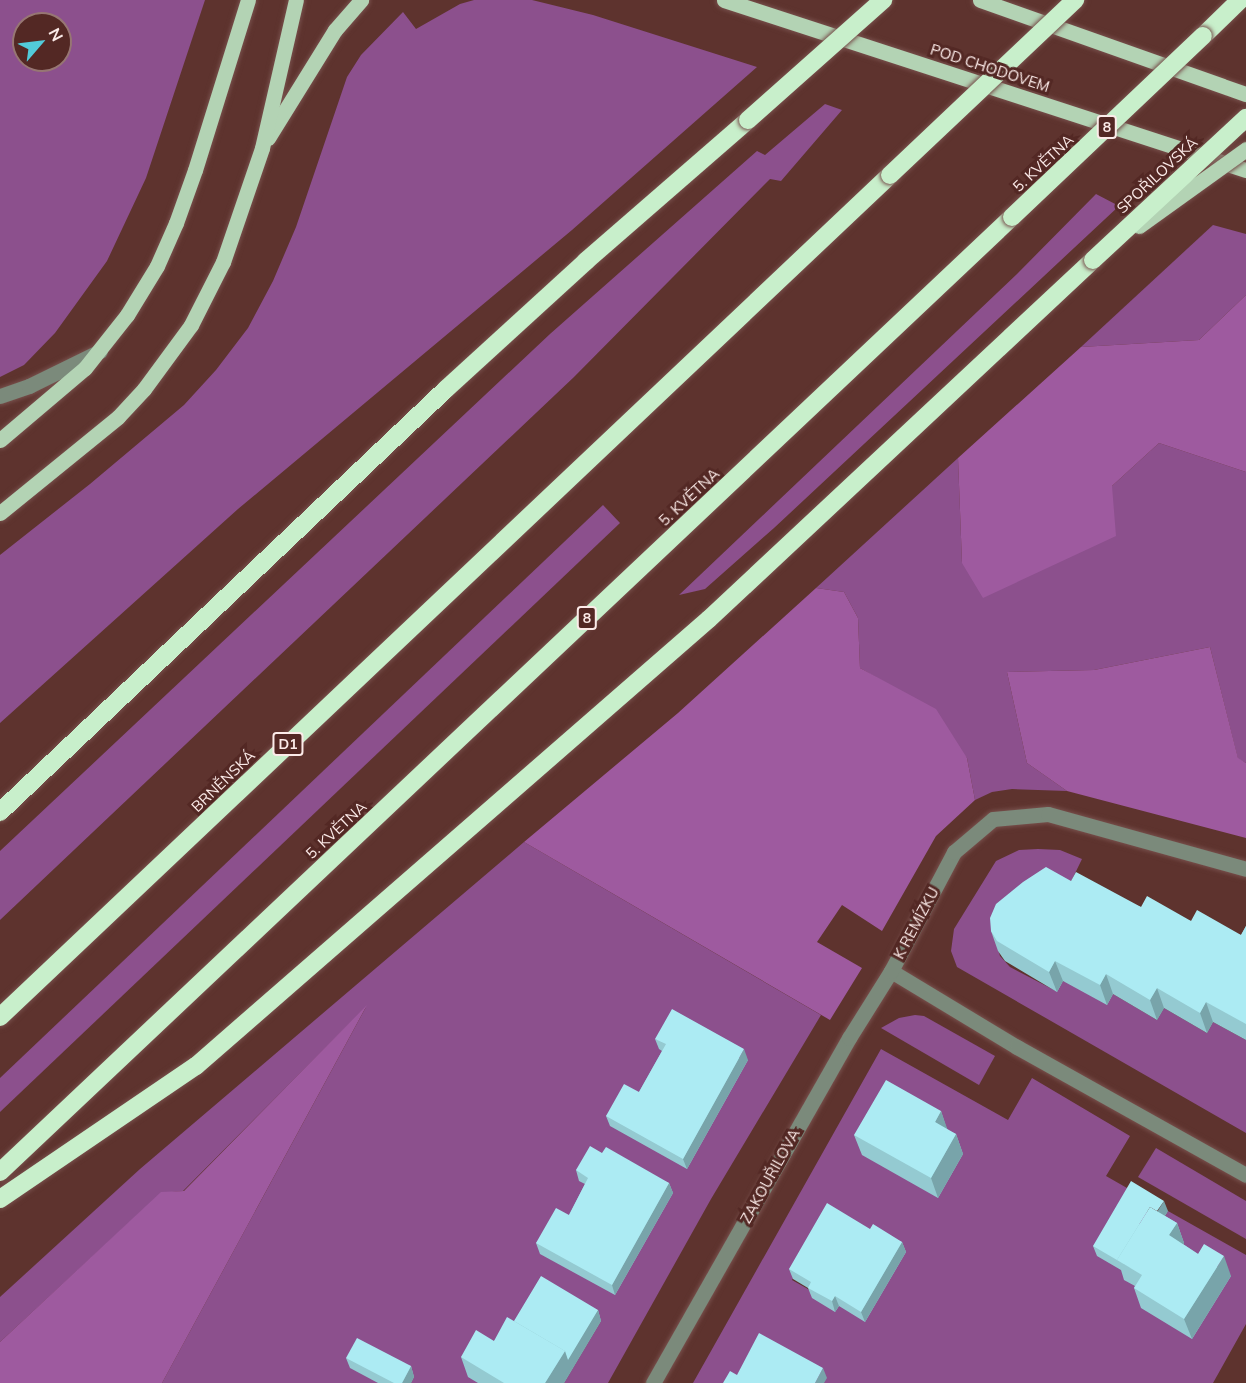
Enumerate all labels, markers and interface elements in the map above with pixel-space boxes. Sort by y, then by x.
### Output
north arrow [12,12,72,72]
text: N [44,24,68,45]
street label: POD CHODOVEM [928,40,1052,96]
road number: 8 [1096,116,1118,138]
street label: 5. KVĚTNA [1009,130,1077,196]
street label: SPOŘILOVSKÁ [1113,133,1201,217]
street label: 5. KVĚTNA [655,464,723,530]
road number: 8 [576,607,598,629]
road number: D1 [272,733,304,755]
street label: BRNĚNSKÁ [188,746,258,816]
street label: 5. KVĚTNA [302,797,370,863]
street label: K REMÍZKU [890,884,942,962]
street label: ZAKOUŘILOVA [737,1126,803,1226]

